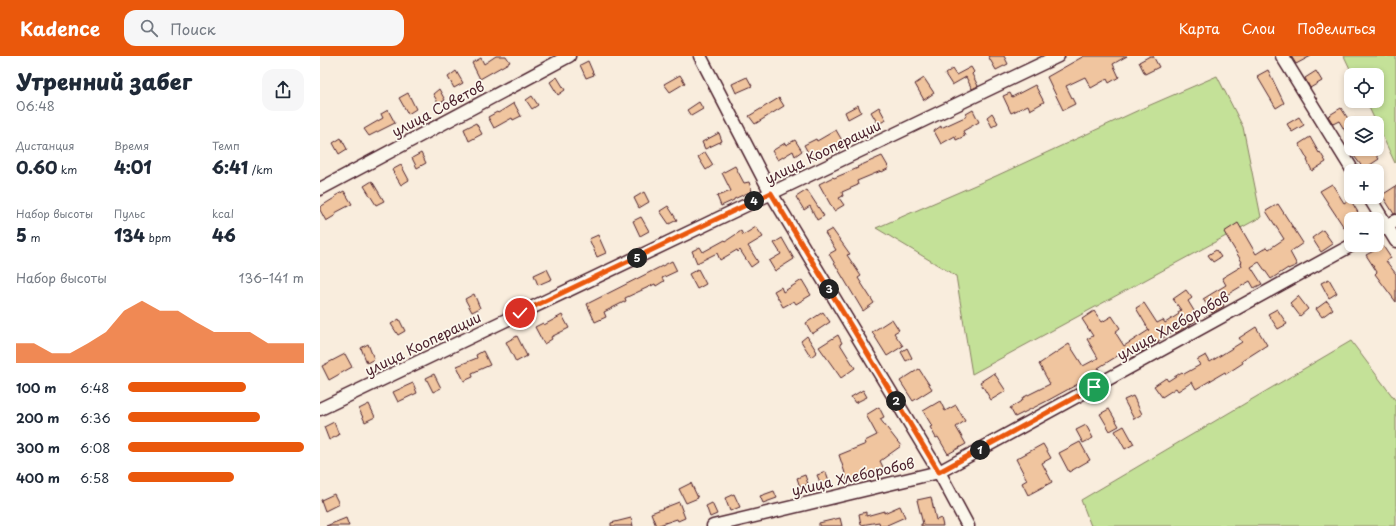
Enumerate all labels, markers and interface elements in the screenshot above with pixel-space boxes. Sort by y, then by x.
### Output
search box [124,10,404,46]
text: Kadence [20,14,100,42]
icon: search [138,17,160,39]
text: Поиск [170,17,216,40]
text: Карта [1179,18,1220,39]
text: Слои [1242,18,1275,39]
text: Поделиться [1297,18,1376,39]
text: Утренний забег [16,64,192,97]
map controls [1344,68,1384,252]
button: locate [1344,68,1384,108]
button: share [262,69,304,111]
street label: улица Советов [388,75,488,142]
text: 06:48 [16,96,55,115]
street label: улица Кооперации [761,114,885,189]
button: layers [1344,116,1384,156]
text: Дистанция [16,137,74,154]
text: Время [114,137,149,154]
text: Темп [212,137,240,154]
text: 0.60 [16,154,57,180]
text: 4:01 [114,154,152,180]
text: 6:41 [212,154,248,180]
text: km [57,161,77,178]
text: /km [248,161,273,178]
button: + [1344,164,1384,204]
pin: 4 [744,191,764,211]
text: 4 [750,192,758,209]
text: Набор высоты [16,205,93,222]
text: Пульс [114,205,145,222]
text: kcal [212,205,234,222]
button: − [1344,212,1384,252]
text: 5 [16,222,27,248]
text: 134 [114,222,145,248]
text: 46 [212,222,236,248]
text: m [27,229,40,246]
text: bpm [145,229,171,246]
pin: 5 [627,248,647,268]
text: 5 [633,249,641,266]
text: Набор высоты [16,268,107,287]
text: 136–141 m [239,268,304,287]
pin: 3 [819,279,839,299]
text: 3 [825,280,833,297]
street label: улица Хлеборобов [1113,286,1233,365]
pin [503,296,537,330]
icon: check [509,302,531,324]
street label: улица Кооперации [361,306,485,381]
pin [1077,370,1111,404]
icon: arrive [1083,376,1105,398]
text: 100 m [16,378,57,397]
text: 6:48 [80,378,109,397]
pin: 2 [886,391,906,411]
text: 2 [892,392,900,409]
text: 200 m [16,408,60,427]
text: 6:36 [80,408,111,427]
text: 300 m [16,438,60,457]
text: 6:08 [80,438,110,457]
pin: 1 [970,440,990,460]
text: 1 [977,441,983,458]
street label: улица Хлеборобов [789,452,917,501]
text: 400 m [16,468,60,487]
text: 6:58 [80,468,109,487]

